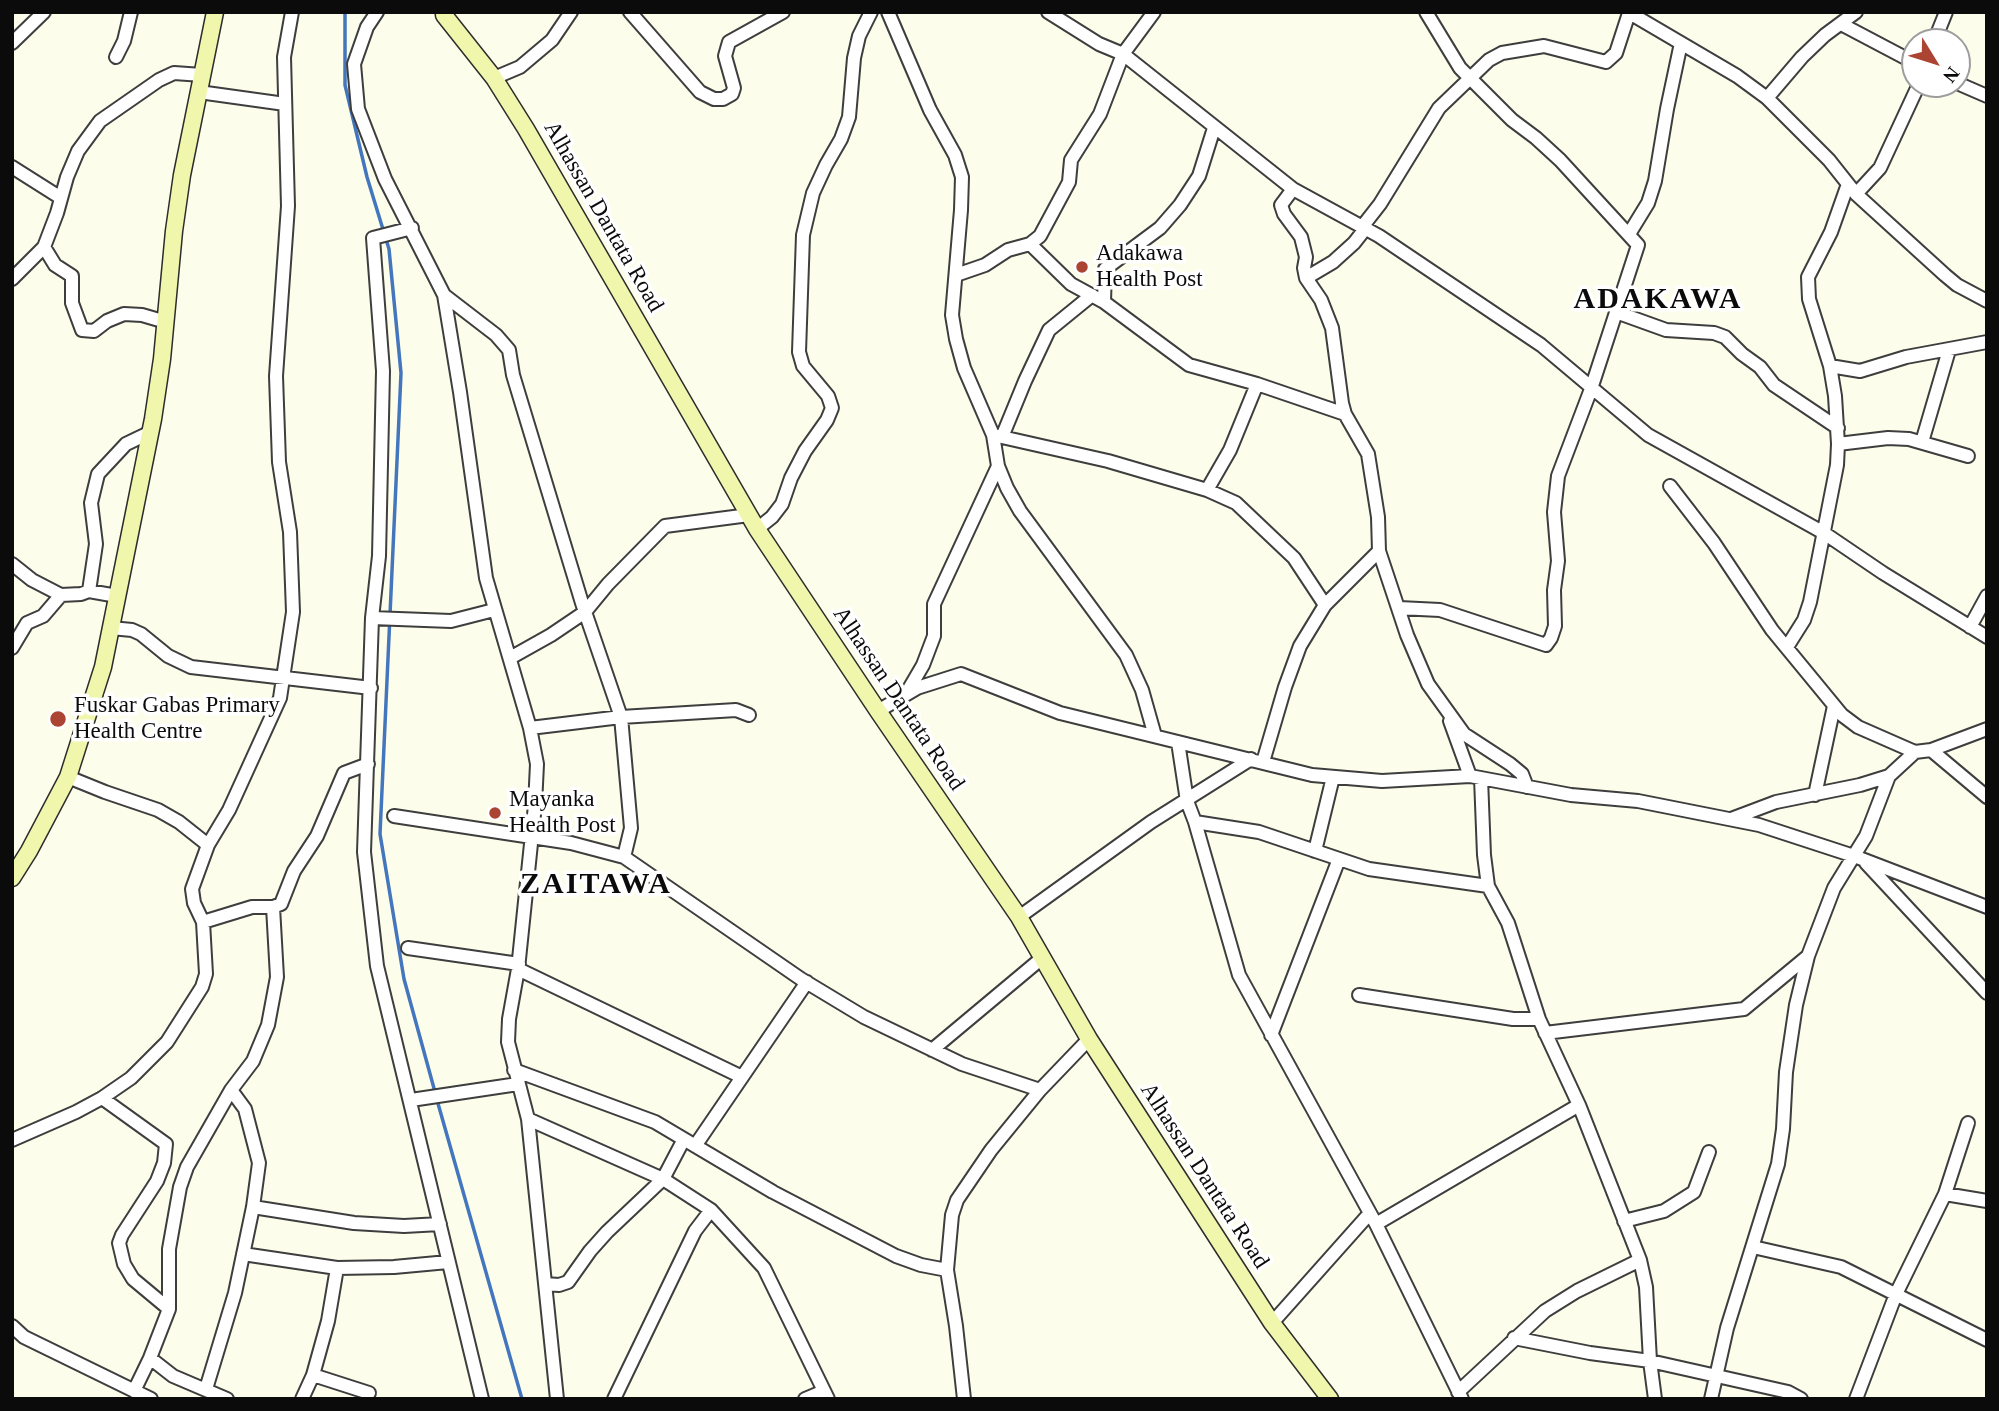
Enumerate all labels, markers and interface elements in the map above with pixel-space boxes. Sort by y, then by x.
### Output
north arrow [1901,28,1971,98]
text: N [1939,63,1964,87]
street label: Alhassan Dantata Road [537,117,669,317]
place label: Adakawa Health Post [1096,240,1203,294]
marker: Adakawa Health Post [1074,259,1090,275]
district label: ADAKAWA [1574,282,1742,318]
street label: Alhassan Dantata Road [826,602,970,796]
place label: Fuskar Gabas Primary Health Centre [74,692,280,746]
marker: Fuskar Gabas Primary Health Centre [48,709,68,729]
place label: Mayanka Health Post [509,786,616,840]
marker: Mayanka Health Post [487,805,503,821]
district label: ZAITAWA [521,867,671,903]
street label: Alhassan Dantata Road [1134,1078,1274,1274]

